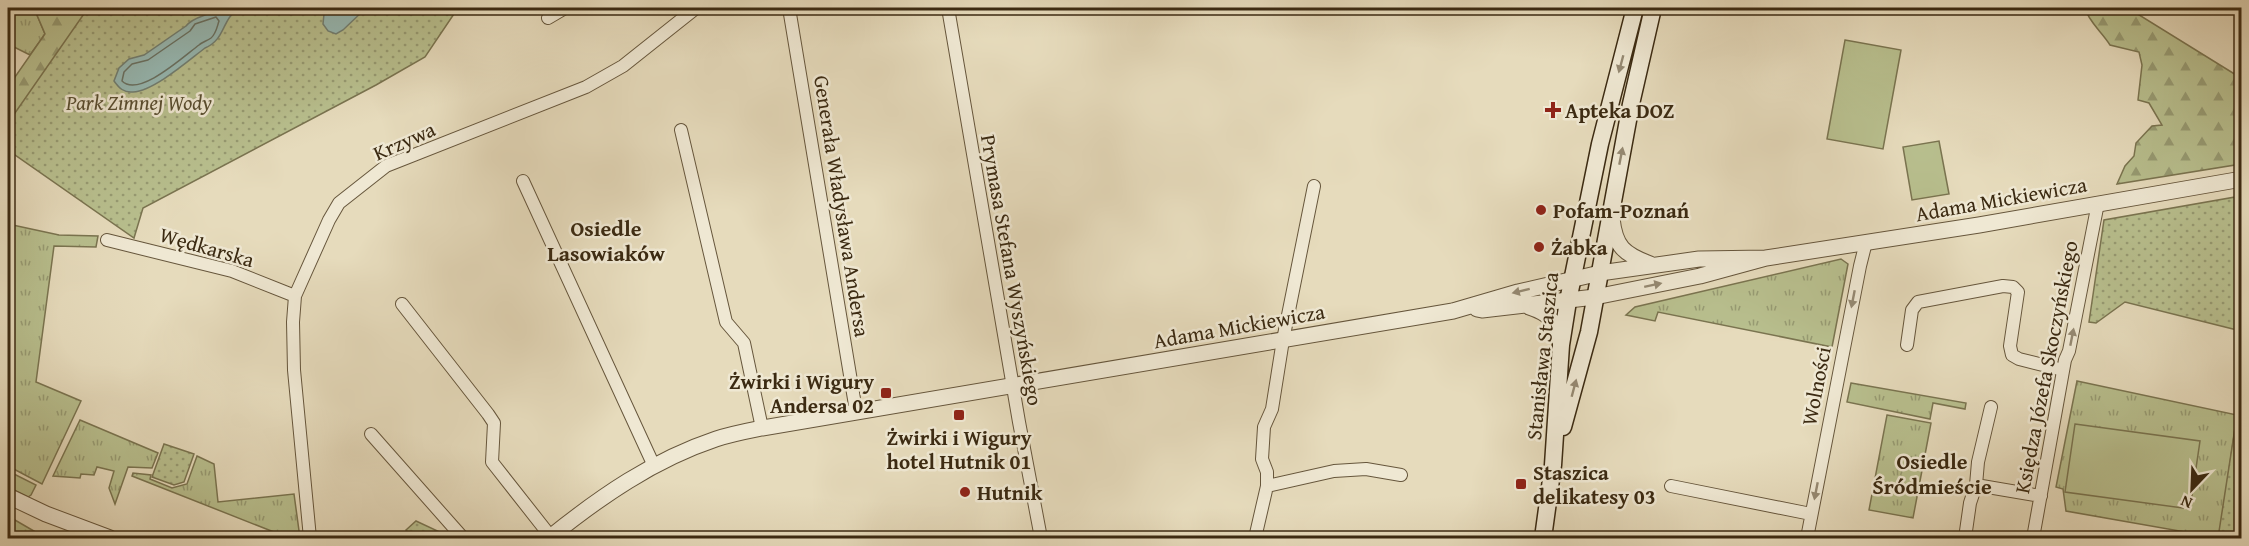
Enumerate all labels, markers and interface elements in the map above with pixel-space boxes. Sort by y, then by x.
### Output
one-way arrow [1615,55,1625,73]
street label: Generała Władysława Andersa [806,73,878,339]
park label: Park Zimnej Wody [65,87,212,118]
place label: Apteka DOZ [1565,95,1674,126]
marker: Apteka DOZ [1546,103,1560,117]
street label: Krzywa [368,114,440,168]
street label: Prymasa Stefana Wyszyńskiego [973,132,1051,408]
one-way arrow [1617,146,1626,165]
street label: Adama Mickiewicza [1913,169,2089,229]
place label: Pofam-Poznań [1553,195,1690,226]
marker: Pofam-Poznań [1534,203,1548,217]
district label: Osiedle Lasowiaków [547,212,665,269]
street label: Wędkarska [156,219,258,275]
place label: Żabka [1551,232,1608,263]
street label: Księdza Józefa Skoczyńskiego [2006,238,2086,496]
marker: Żabka [1532,240,1546,254]
street label: Stanisława Staszica [1518,270,1566,442]
one-way arrow [1643,280,1662,289]
one-way arrow [1512,287,1530,297]
one-way arrow [1848,290,1857,309]
street label: Adama Mickiewicza [1151,296,1327,356]
one-way arrow [2068,327,2077,346]
street label: Wolności [1793,344,1839,428]
place label: Żwirki i Wigury Andersa 02 [729,366,874,421]
one-way arrow [1569,379,1579,397]
marker: Żwirki i Wigury Andersa 02 [879,386,893,400]
marker: Żwirki i Wigury hotel Hutnik 01 [952,408,966,422]
place label: Żwirki i Wigury hotel Hutnik 01 [887,422,1032,477]
district label: Osiedle Śródmieście [1872,445,1992,502]
place label: Staszica delikatesy 03 [1533,457,1656,512]
north arrow [2162,459,2222,519]
place label: Hutnik [977,477,1043,508]
marker: Staszica delikatesy 03 [1514,477,1528,491]
one-way arrow [1811,481,1820,500]
marker: Hutnik [958,485,972,499]
text: N [2176,490,2196,516]

